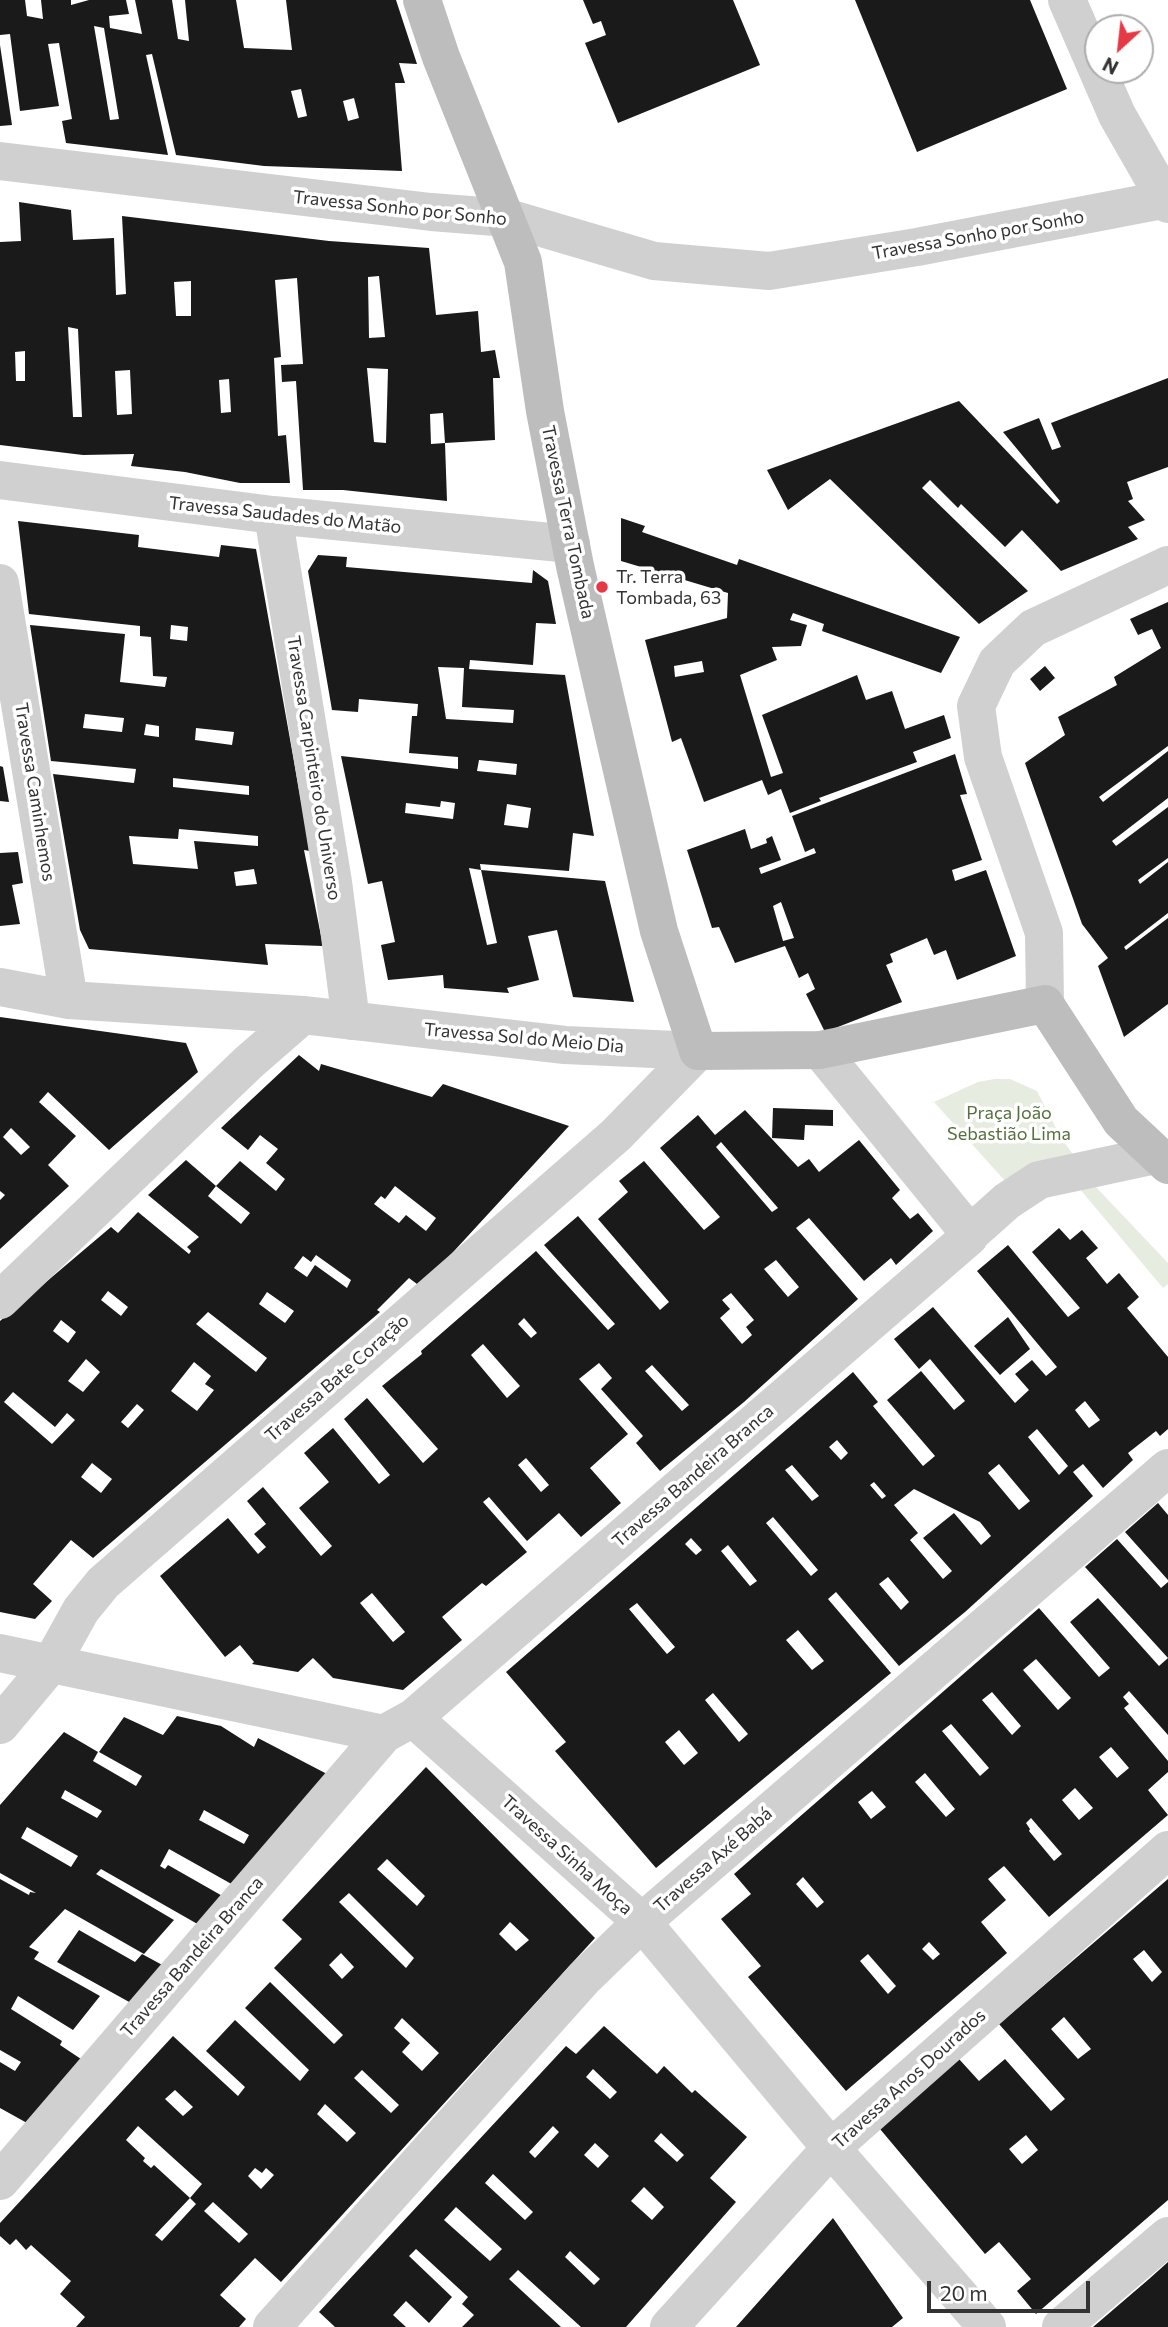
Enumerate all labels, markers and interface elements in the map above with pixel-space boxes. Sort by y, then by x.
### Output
north arrow [1084,14,1154,84]
text: N [1099,53,1122,80]
street label: Travessa Sonho por Sonho [292,186,508,230]
street label: Travessa Sonho por Sonho [870,206,1086,264]
street label: Travessa Terra Tombada [537,423,599,621]
street label: Travessa Saudades do Matão [168,492,402,538]
place label: Tr. Terra Tombada, 63 [616,566,721,608]
marker: Tr. Terra Tombada, 63 [594,579,610,595]
street label: Travessa Carpinteiro do Universo [282,634,346,902]
street label: Travessa Caminhemos [10,701,60,883]
street label: Travessa Sol do Meio Dia [423,1018,625,1058]
park label: Praça João Sebastião Lima [947,1102,1071,1144]
street label: Travessa Bate Coração [261,1310,413,1446]
street label: Travessa Bandeira Branca [608,1400,778,1552]
street label: Travessa Sinha Moça [497,1790,637,1920]
street label: Travessa Axé Babá [650,1803,776,1917]
street label: Travessa Bandeira Branca [116,1872,268,2042]
street label: Travessa Anos Dourados [828,2005,990,2153]
scale bar [930,2268,1093,2312]
text: 20 m [940,2280,988,2305]

